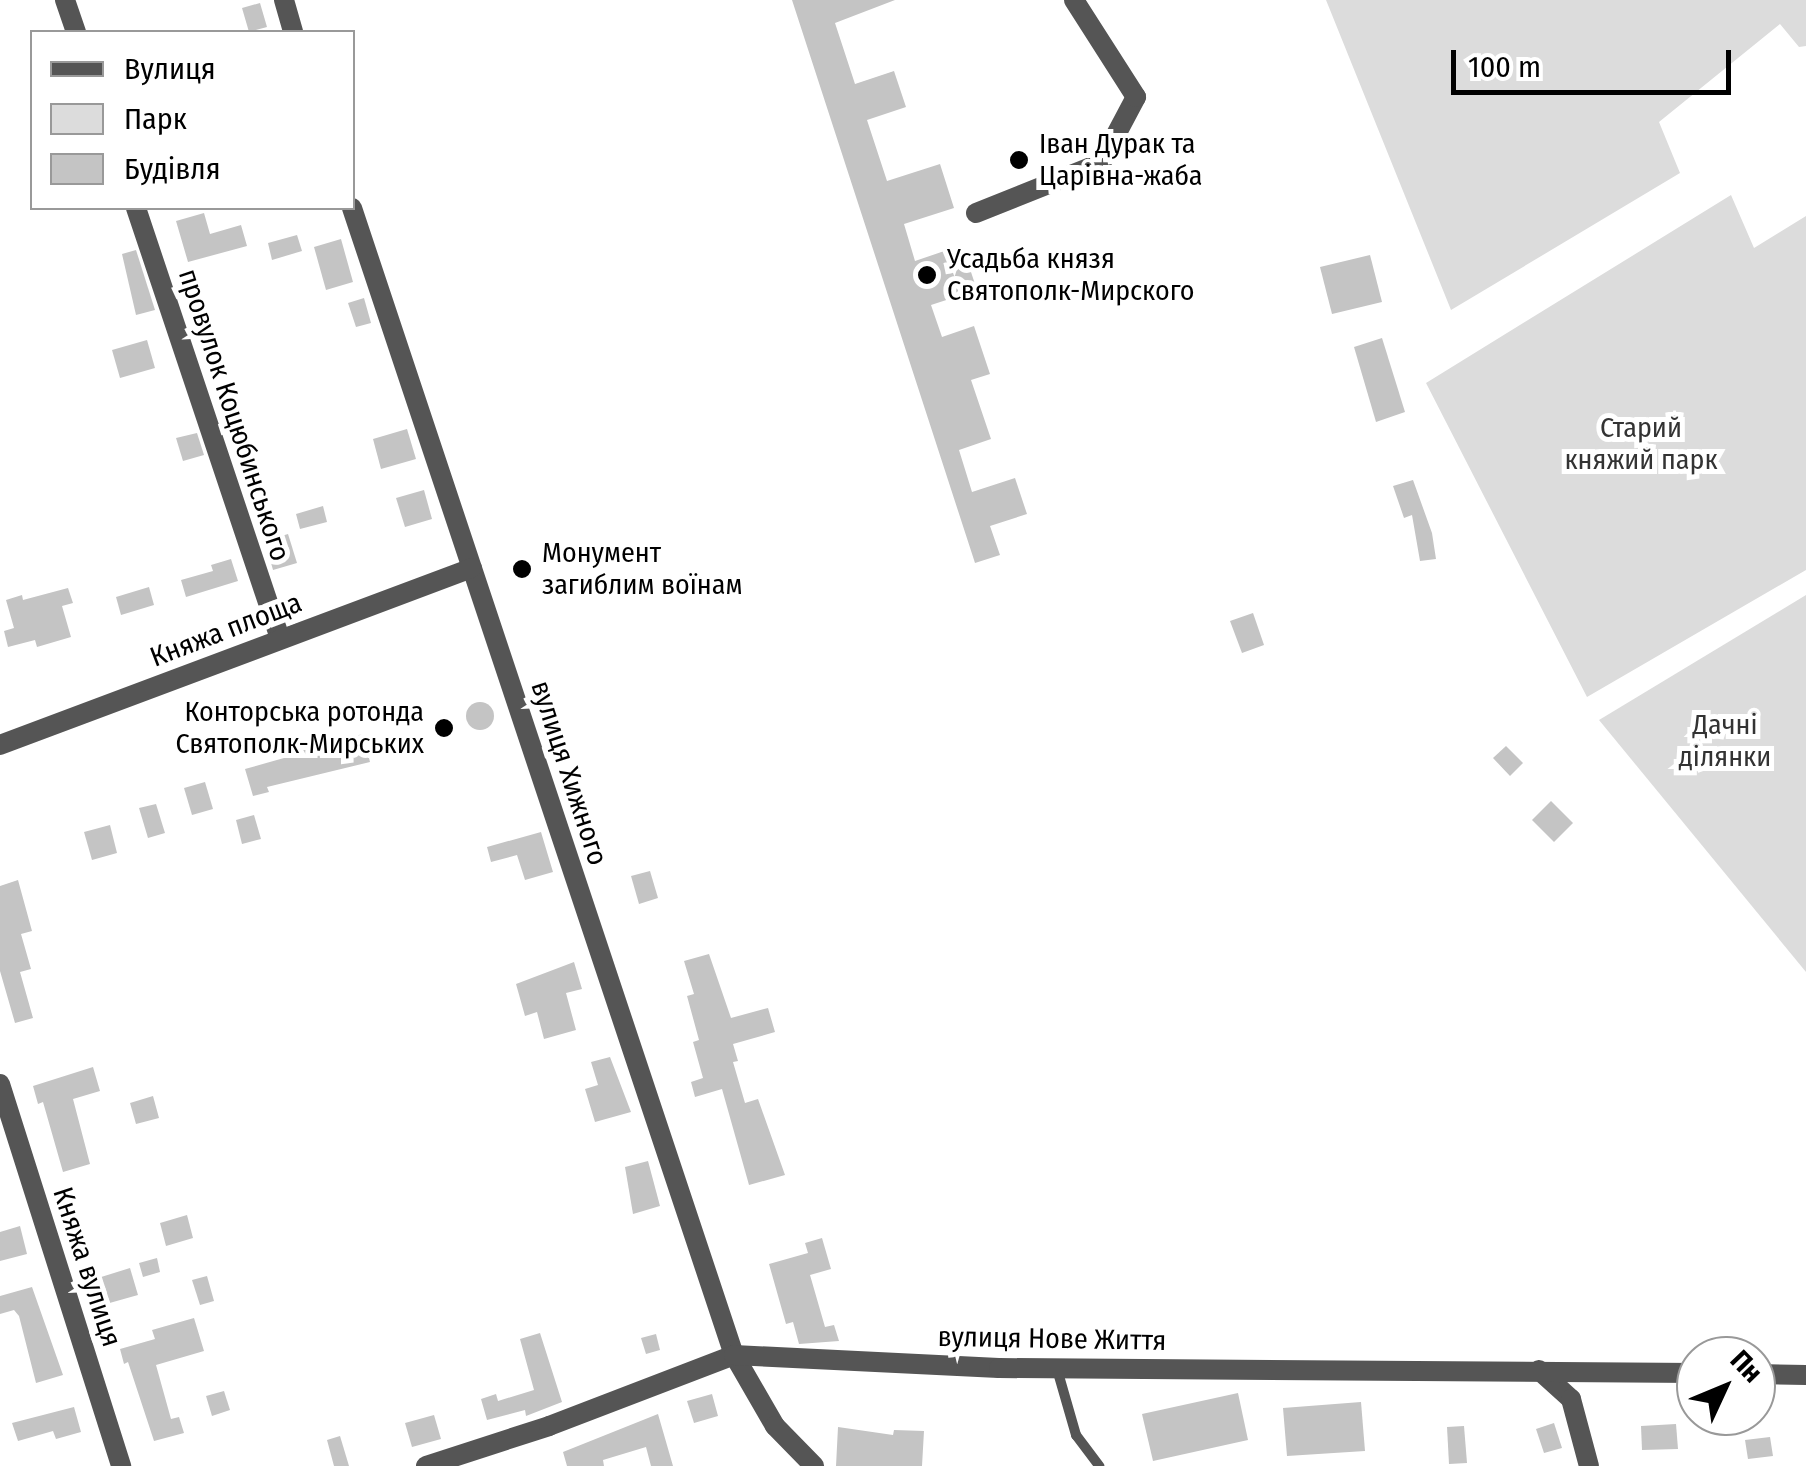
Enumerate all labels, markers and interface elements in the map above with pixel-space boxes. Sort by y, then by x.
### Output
legend [30,30,355,210]
scale bar [1456,30,1736,92]
text: 100 m [1468,49,1541,85]
text: Вулиця [124,51,216,87]
text: Парк [124,101,187,137]
place label: Іван Дурак та Царівна-жаба [1039,127,1203,193]
marker: Іван Дурак та Царівна-жаба [1008,149,1030,171]
text: Будівля [124,151,221,187]
place label: Усадьба князя Святополк-Мирского [947,242,1195,308]
marker: Усадьба князя Святополк-Мирского [916,264,938,286]
street label: провулок Коцюбинського [171,265,297,565]
park label: Старий княжий парк [1564,411,1718,477]
place label: Монумент загиблим воїнам [542,536,742,602]
marker: Монумент загиблим воїнам [511,558,533,580]
street label: Княжа площа [146,586,306,674]
street label: вулиця Хижного [523,677,615,869]
place label: Конторська ротонда Святополк-Мирських [176,695,424,761]
park label: Дачні ділянки [1679,708,1771,774]
marker: Конторська ротонда Святополк-Мирських [433,717,455,739]
street label: Княжа вулиця [45,1183,129,1351]
street label: вулиця Нове Життя [937,1320,1167,1358]
north arrow [1676,1336,1776,1436]
text: Пн [1724,1343,1769,1389]

